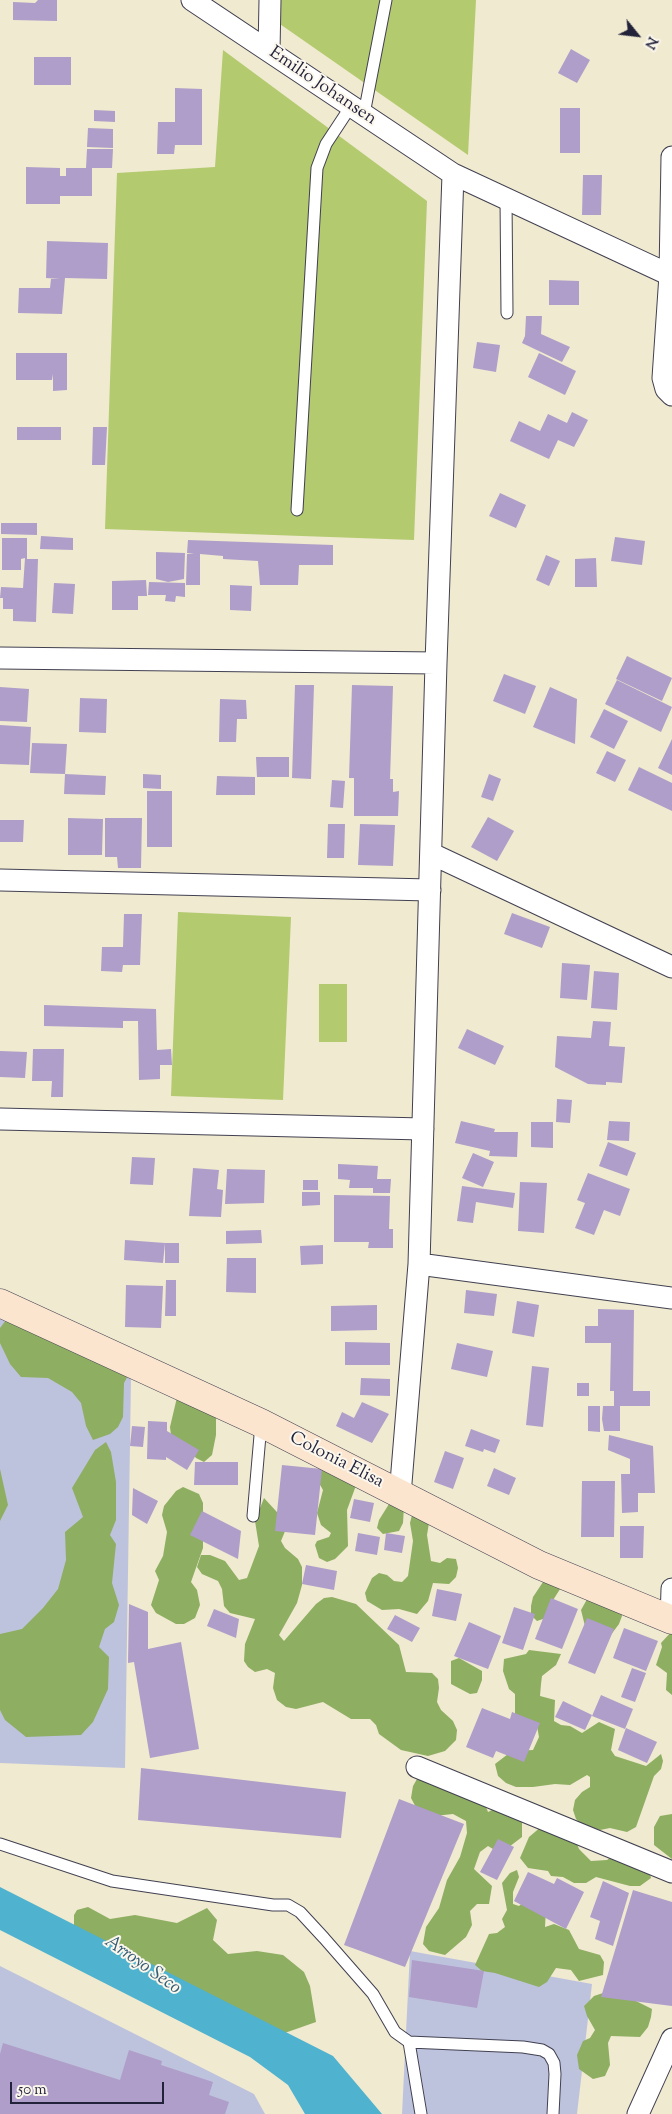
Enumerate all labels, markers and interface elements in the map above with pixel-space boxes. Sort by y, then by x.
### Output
north arrow [612,10,662,60]
text: N [639,33,662,52]
street label: Emilio Johansen [264,43,380,131]
street label: Colonia Elisa [285,1428,387,1494]
water label: Arroyo Seco [99,1931,185,2001]
scale bar [12,2072,166,2104]
text: 50 m [18,2080,47,2101]

